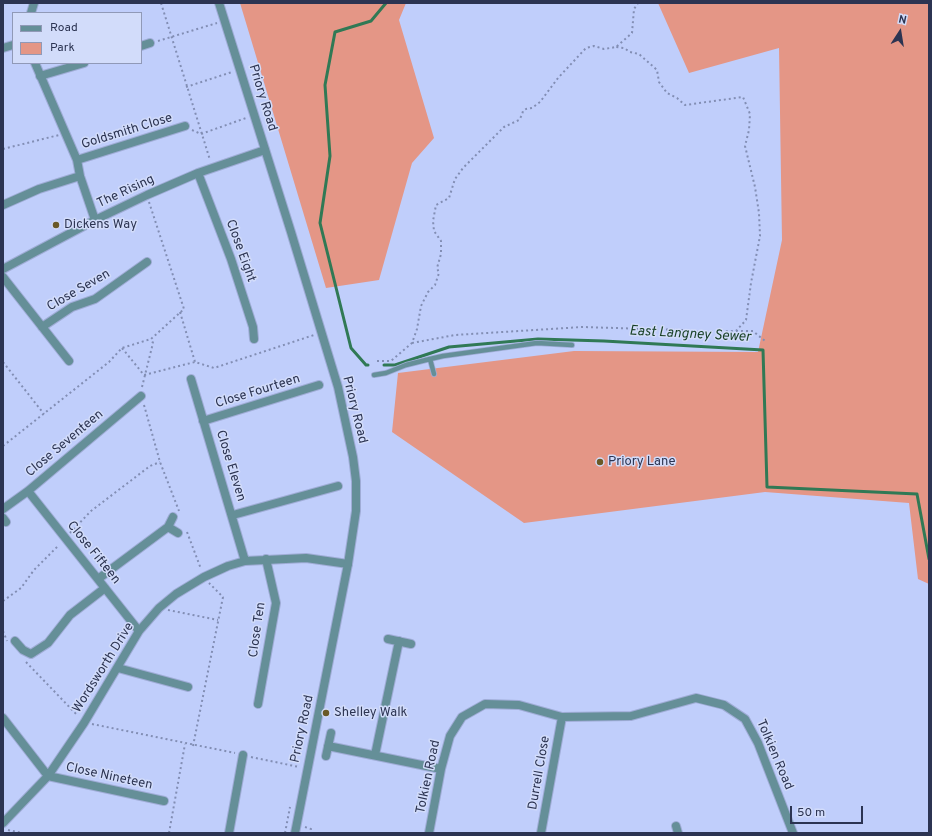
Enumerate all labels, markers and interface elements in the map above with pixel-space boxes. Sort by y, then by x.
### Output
legend [12,12,142,64]
north arrow [880,12,920,52]
text: N [897,13,908,28]
text: Road [50,20,78,36]
text: Park [50,40,75,56]
street label: Priory Road [244,63,280,133]
street label: Goldsmith Close [80,111,174,153]
street label: The Rising [95,172,157,212]
place label: Dickens Way [64,217,137,233]
street label: Close Eight [221,218,259,284]
marker: Dickens Way [51,220,61,230]
street label: Close Seven [45,267,113,315]
water label: East Langney Sewer [629,323,751,347]
street label: Close Fourteen [214,372,302,412]
street label: Priory Road [338,375,370,445]
street label: Close Seventeen [23,407,107,481]
street label: Close Eleven [212,428,248,504]
place label: Priory Lane [608,454,676,470]
marker: Priory Lane [595,457,605,467]
street label: Close Fifteen [63,518,123,588]
street label: Close Ten [246,601,270,659]
street label: Wordsworth Drive [70,620,138,716]
street label: Priory Road [288,694,318,764]
place label: Shelley Walk [334,705,408,721]
marker: Shelley Walk [321,708,331,718]
street label: Tolkien Road [752,717,796,793]
street label: Durrell Close [526,735,554,811]
street label: Tolkien Road [414,739,444,815]
street label: Close Nineteen [64,760,154,794]
scale bar [792,798,865,824]
text: 50 m [797,805,825,821]

